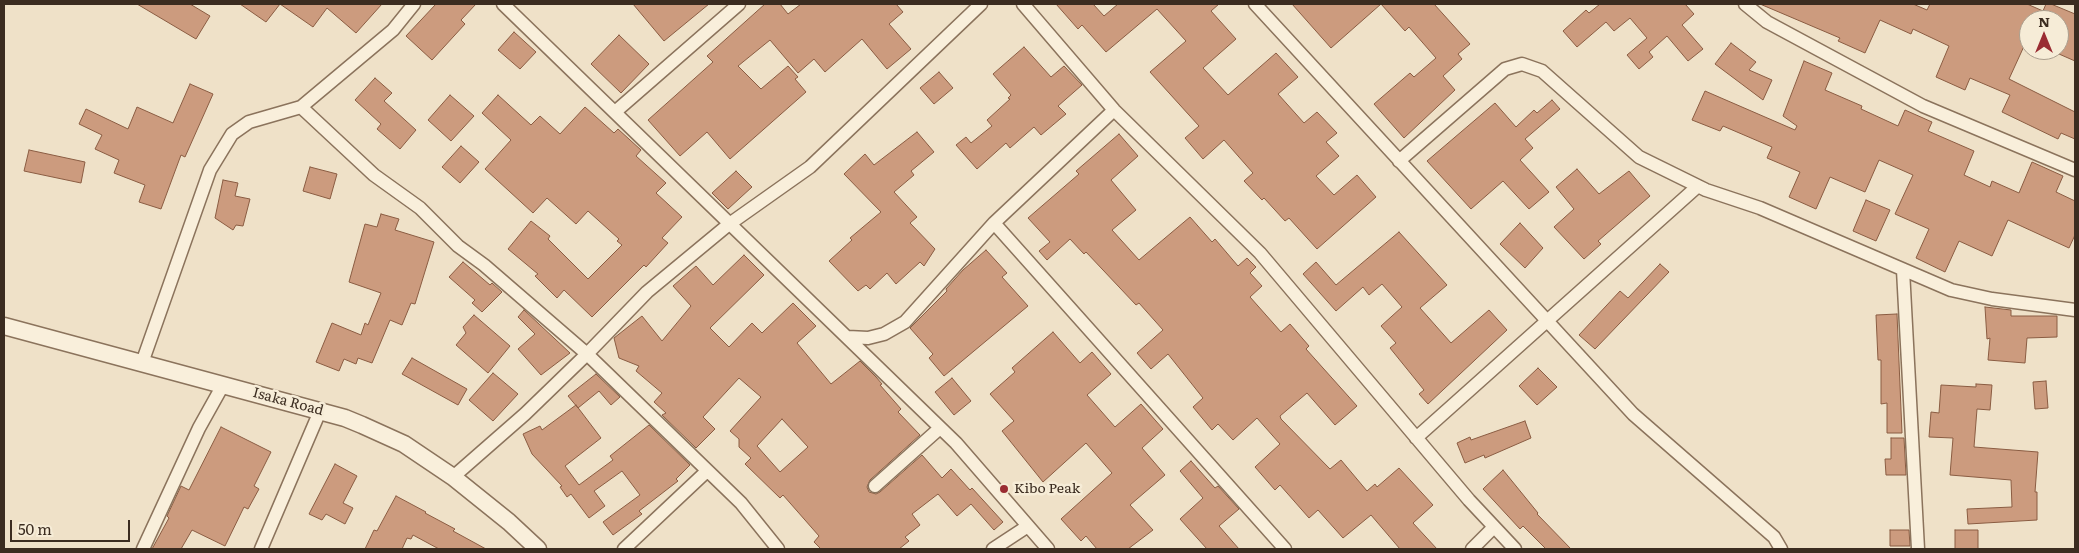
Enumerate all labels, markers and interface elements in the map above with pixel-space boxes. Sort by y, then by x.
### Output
north arrow [2019,10,2069,60]
text: N [2038,11,2050,31]
street label: Isaka Road [251,385,325,419]
place label: Kibo Peak [1014,481,1080,497]
marker: Kibo Peak [998,483,1010,495]
scale bar [12,510,132,542]
text: 50 m [18,517,52,540]

